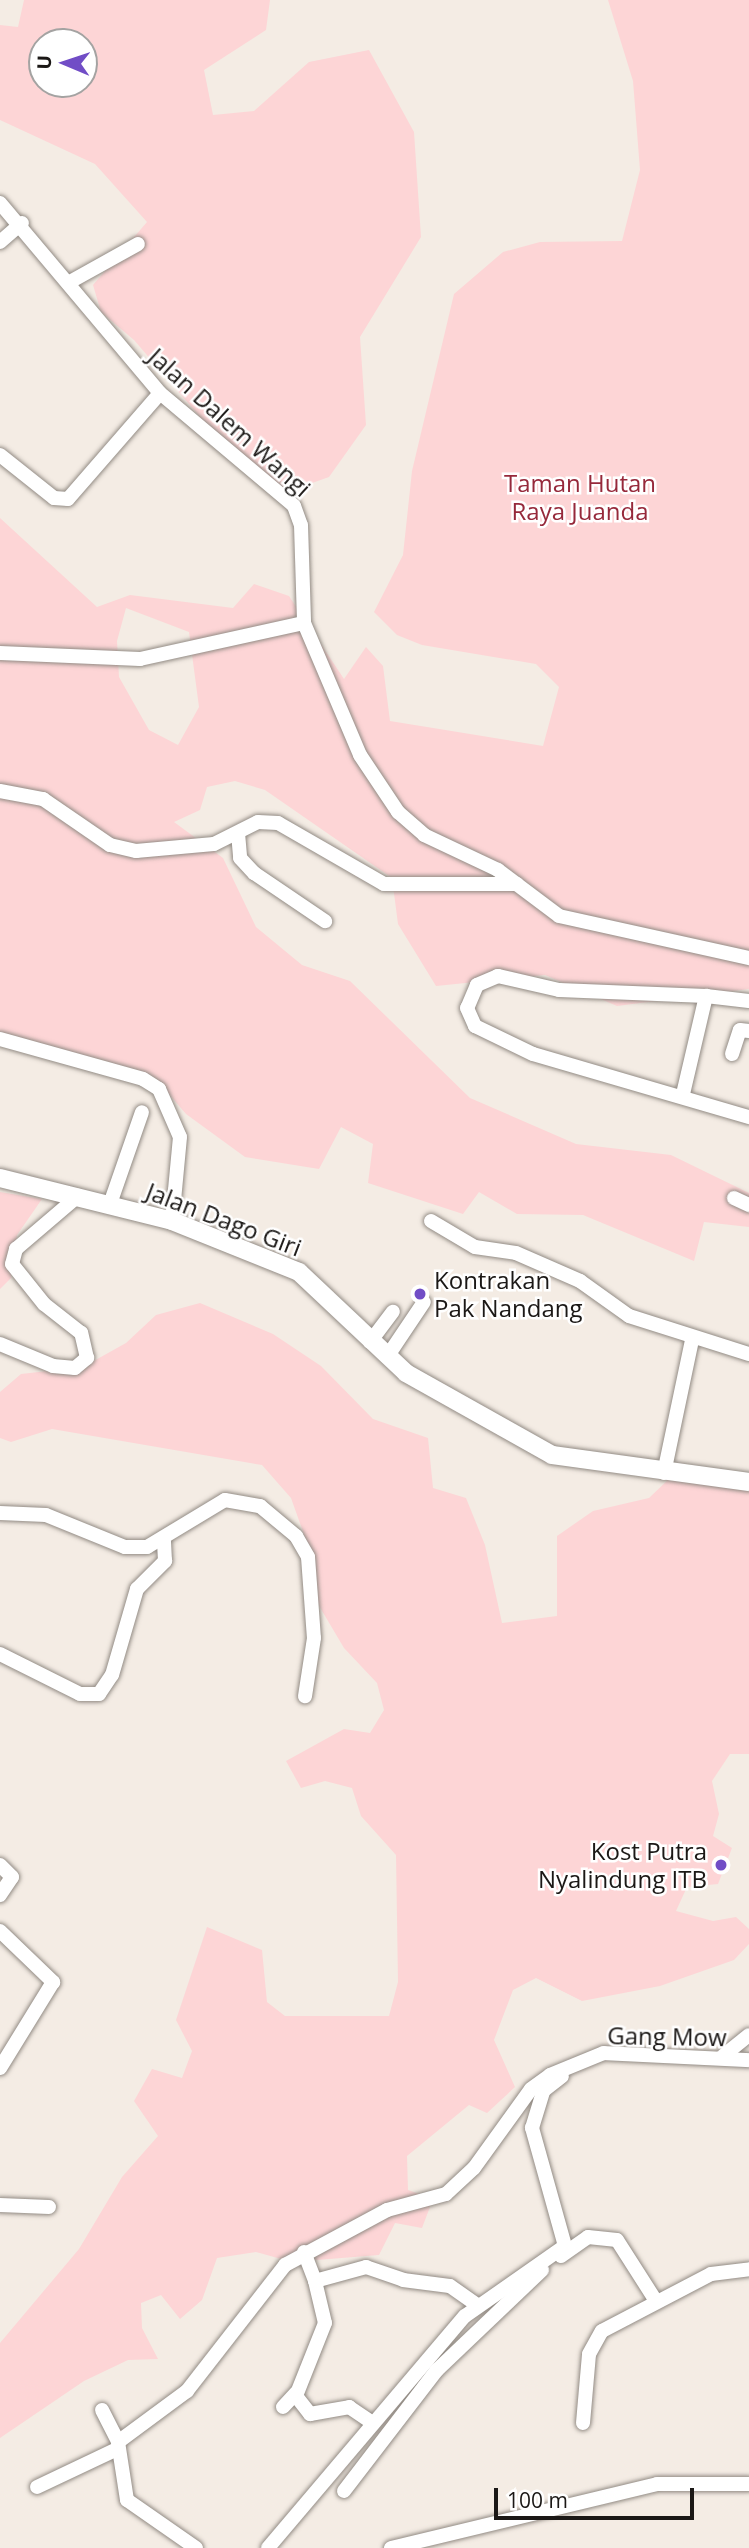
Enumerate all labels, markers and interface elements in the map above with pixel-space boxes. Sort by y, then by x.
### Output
north arrow [28,28,98,98]
text: U [31,55,57,70]
street label: Jalan Dalem Wangi [143,342,317,502]
park label: Taman Hutan Raya Juanda [504,469,656,525]
street label: Jalan Dago Giri [142,1176,306,1262]
place label: Kontrakan Pak Nandang [434,1266,583,1322]
marker: Kontrakan Pak Nandang [412,1286,428,1302]
place label: Kost Putra Nyalindung ITB [538,1837,707,1893]
marker: Kost Putra Nyalindung ITB [713,1857,729,1873]
street label: Gang Mow [607,2021,727,2051]
scale bar [497,2474,696,2518]
text: 100 m [507,2486,568,2514]

